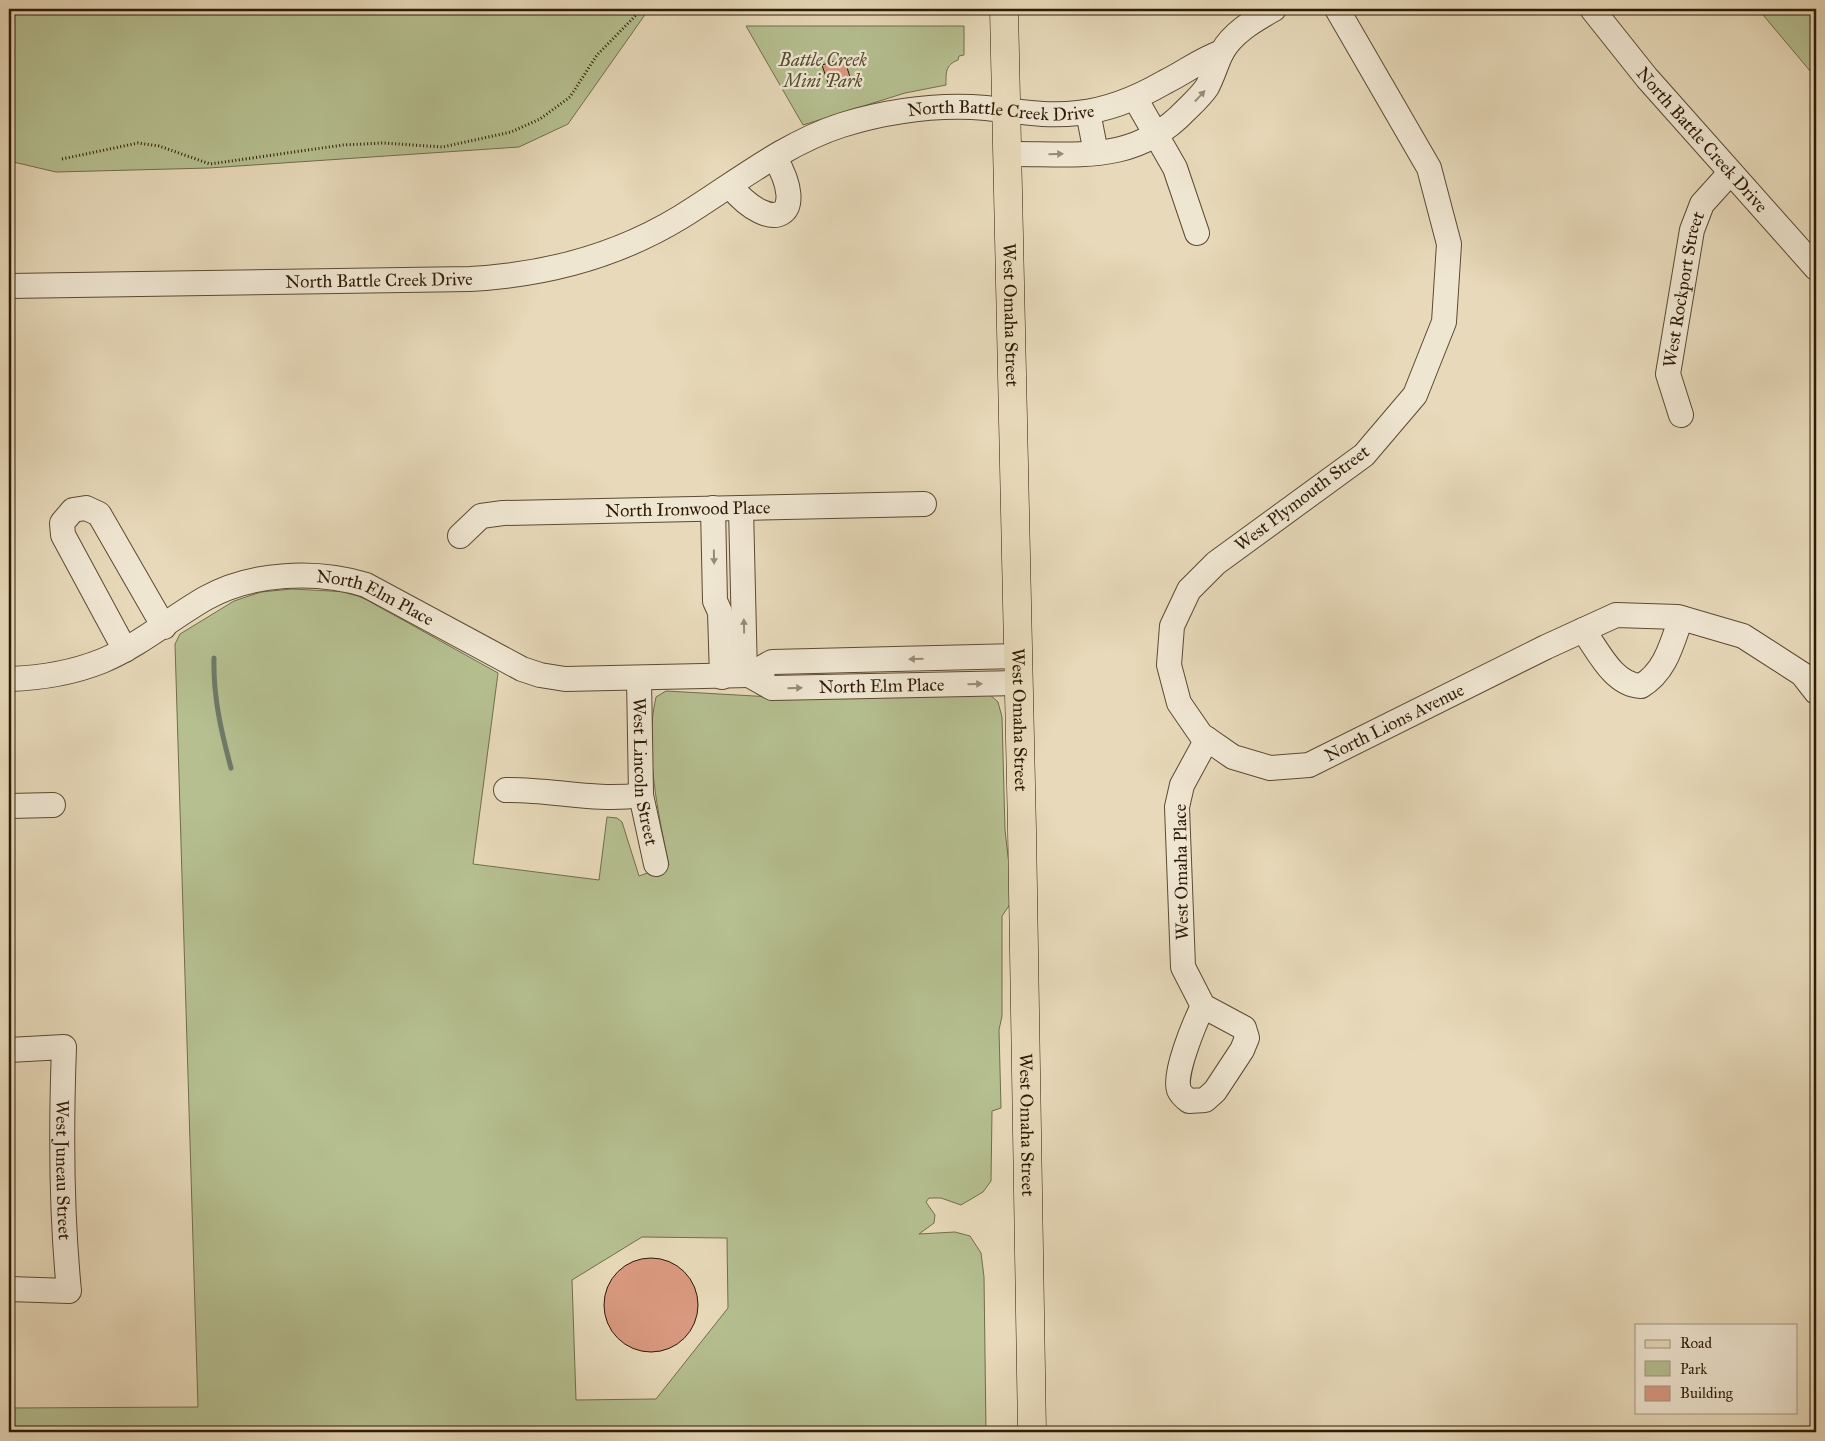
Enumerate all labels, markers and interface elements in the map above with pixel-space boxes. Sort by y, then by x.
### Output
park label: Battle Creek Mini Park [778,49,867,92]
street label: North Battle Creek Drive [1632,63,1772,217]
one-way arrow [1194,90,1206,102]
street label: North Battle Creek Drive [906,96,1096,125]
one-way arrow [1048,150,1064,158]
street label: West Rockport Street [1658,208,1709,369]
street label: West Omaha Street [998,243,1023,388]
street label: North Battle Creek Drive [285,268,473,293]
street label: West Plymouth Street [1230,440,1374,556]
street label: North Ironwood Place [605,496,771,522]
one-way arrow [710,549,718,565]
street label: North Elm Place [315,565,438,630]
one-way arrow [739,618,747,634]
street label: West Omaha Street [1007,648,1032,792]
one-way arrow [908,655,924,663]
street label: North Elm Place [818,673,945,698]
street label: North Lions Avenue [1321,679,1468,766]
one-way arrow [967,680,983,688]
one-way arrow [787,683,803,691]
street label: West Lincoln Street [628,697,663,848]
street label: West Omaha Place [1169,804,1193,940]
street label: West Omaha Street [1015,1053,1039,1197]
street label: West Juneau Street [50,1100,76,1241]
legend [1635,1324,1798,1414]
text: Road [1680,1334,1712,1352]
text: Park [1680,1360,1707,1378]
text: Building [1680,1384,1734,1402]

